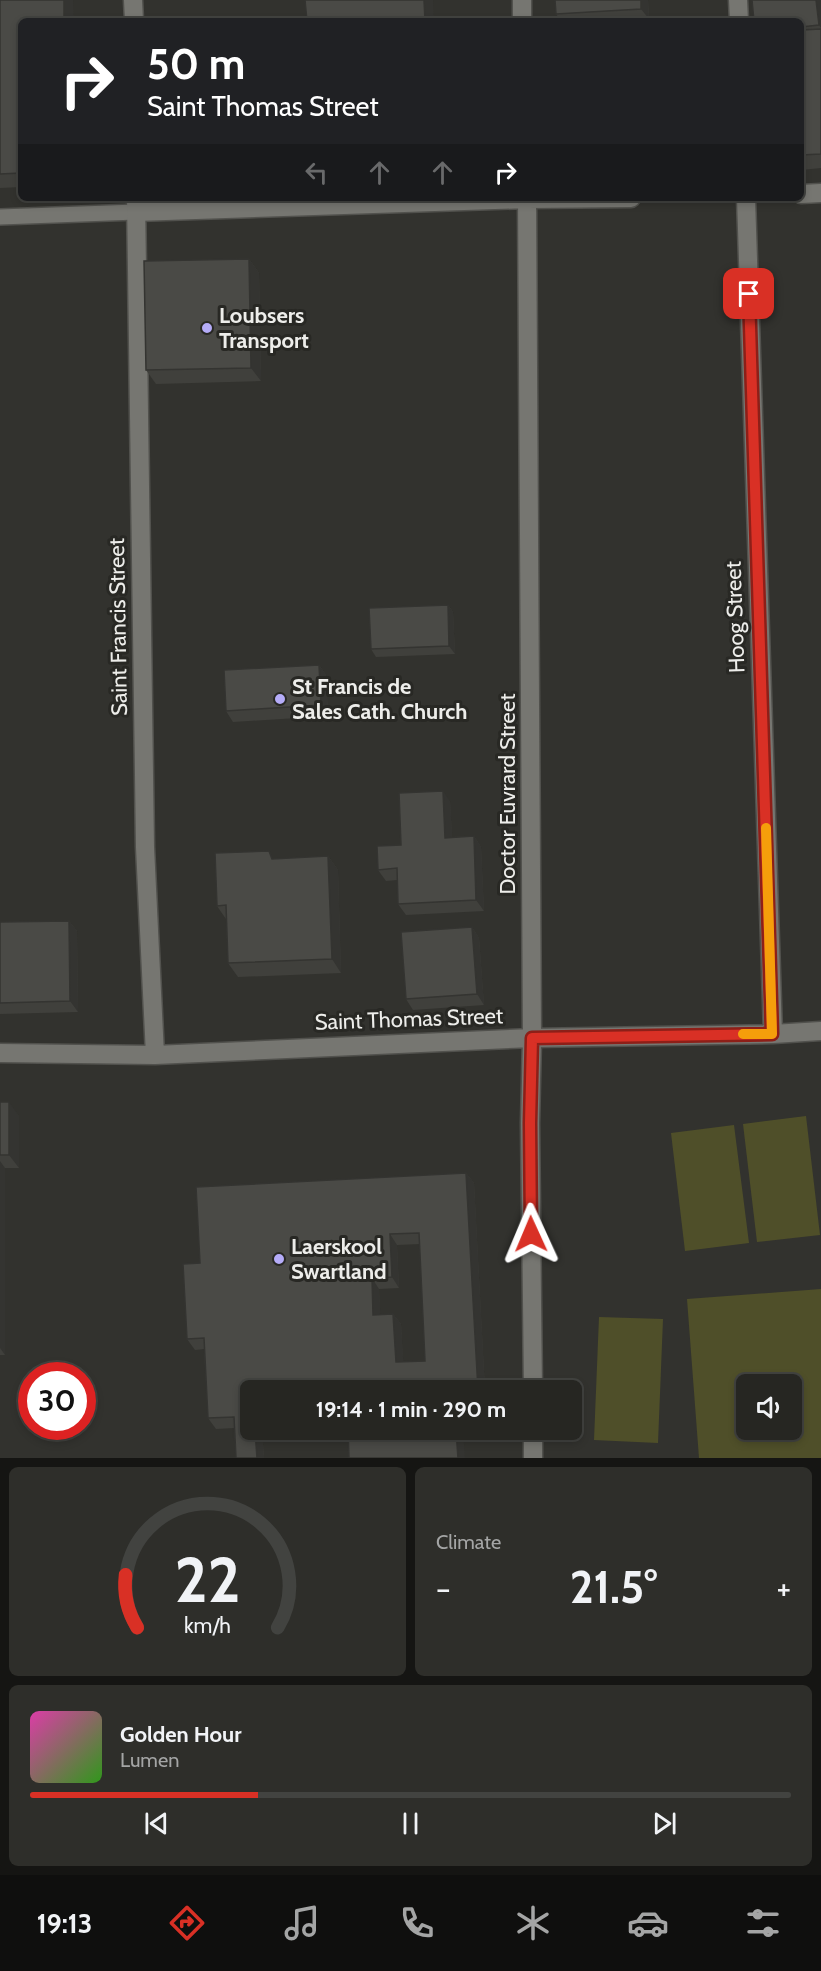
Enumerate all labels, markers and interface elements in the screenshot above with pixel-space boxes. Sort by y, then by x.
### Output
text: 50 m [147,38,245,90]
icon: right [48,42,126,120]
text: Saint Thomas Street [147,90,379,123]
icon: left [300,156,333,189]
icon: ahead [363,156,396,189]
icon: ahead [426,156,459,189]
icon: right [489,156,522,189]
pin [723,268,774,319]
icon: arrive [732,277,765,310]
place label: Loubsers Transport [219,302,309,354]
marker: Loubsers Transport [200,321,214,335]
street label: Saint Francis Street [103,537,133,716]
street label: Hoog Street [720,560,750,673]
place label: St Francis de Sales Cath. Church [292,673,467,725]
marker: St Francis de Sales Cath. Church [273,692,287,706]
street label: Doctor Euvrard Street [494,693,521,895]
street label: Saint Thomas Street [314,1002,504,1036]
position arrow [499,1202,563,1266]
place label: Laerskool Swartland [291,1233,387,1285]
marker: Laerskool Swartland [272,1252,286,1266]
speed limit sign: 30 [18,1362,96,1440]
map controls [736,1374,802,1440]
button: sound [736,1374,802,1440]
text: 19:14 · 1 min · 290 m [316,1396,506,1423]
text: Climate [436,1530,501,1554]
text: 22 [174,1542,241,1618]
text: 21.5° [570,1560,657,1614]
text: − [436,1568,451,1608]
text: + [776,1568,791,1608]
text: km/h [184,1613,231,1639]
text: Golden Hour [120,1721,241,1748]
text: Lumen [120,1748,179,1772]
icon: previous [140,1807,173,1840]
icon: pause [394,1807,427,1840]
icon: next [648,1807,681,1840]
icon: directions [166,1902,208,1944]
icon: music [281,1902,323,1944]
icon: phone [396,1902,438,1944]
icon: climate [512,1902,554,1944]
icon: car [627,1902,669,1944]
icon: filters [742,1902,784,1944]
text: 19:13 [37,1907,92,1940]

